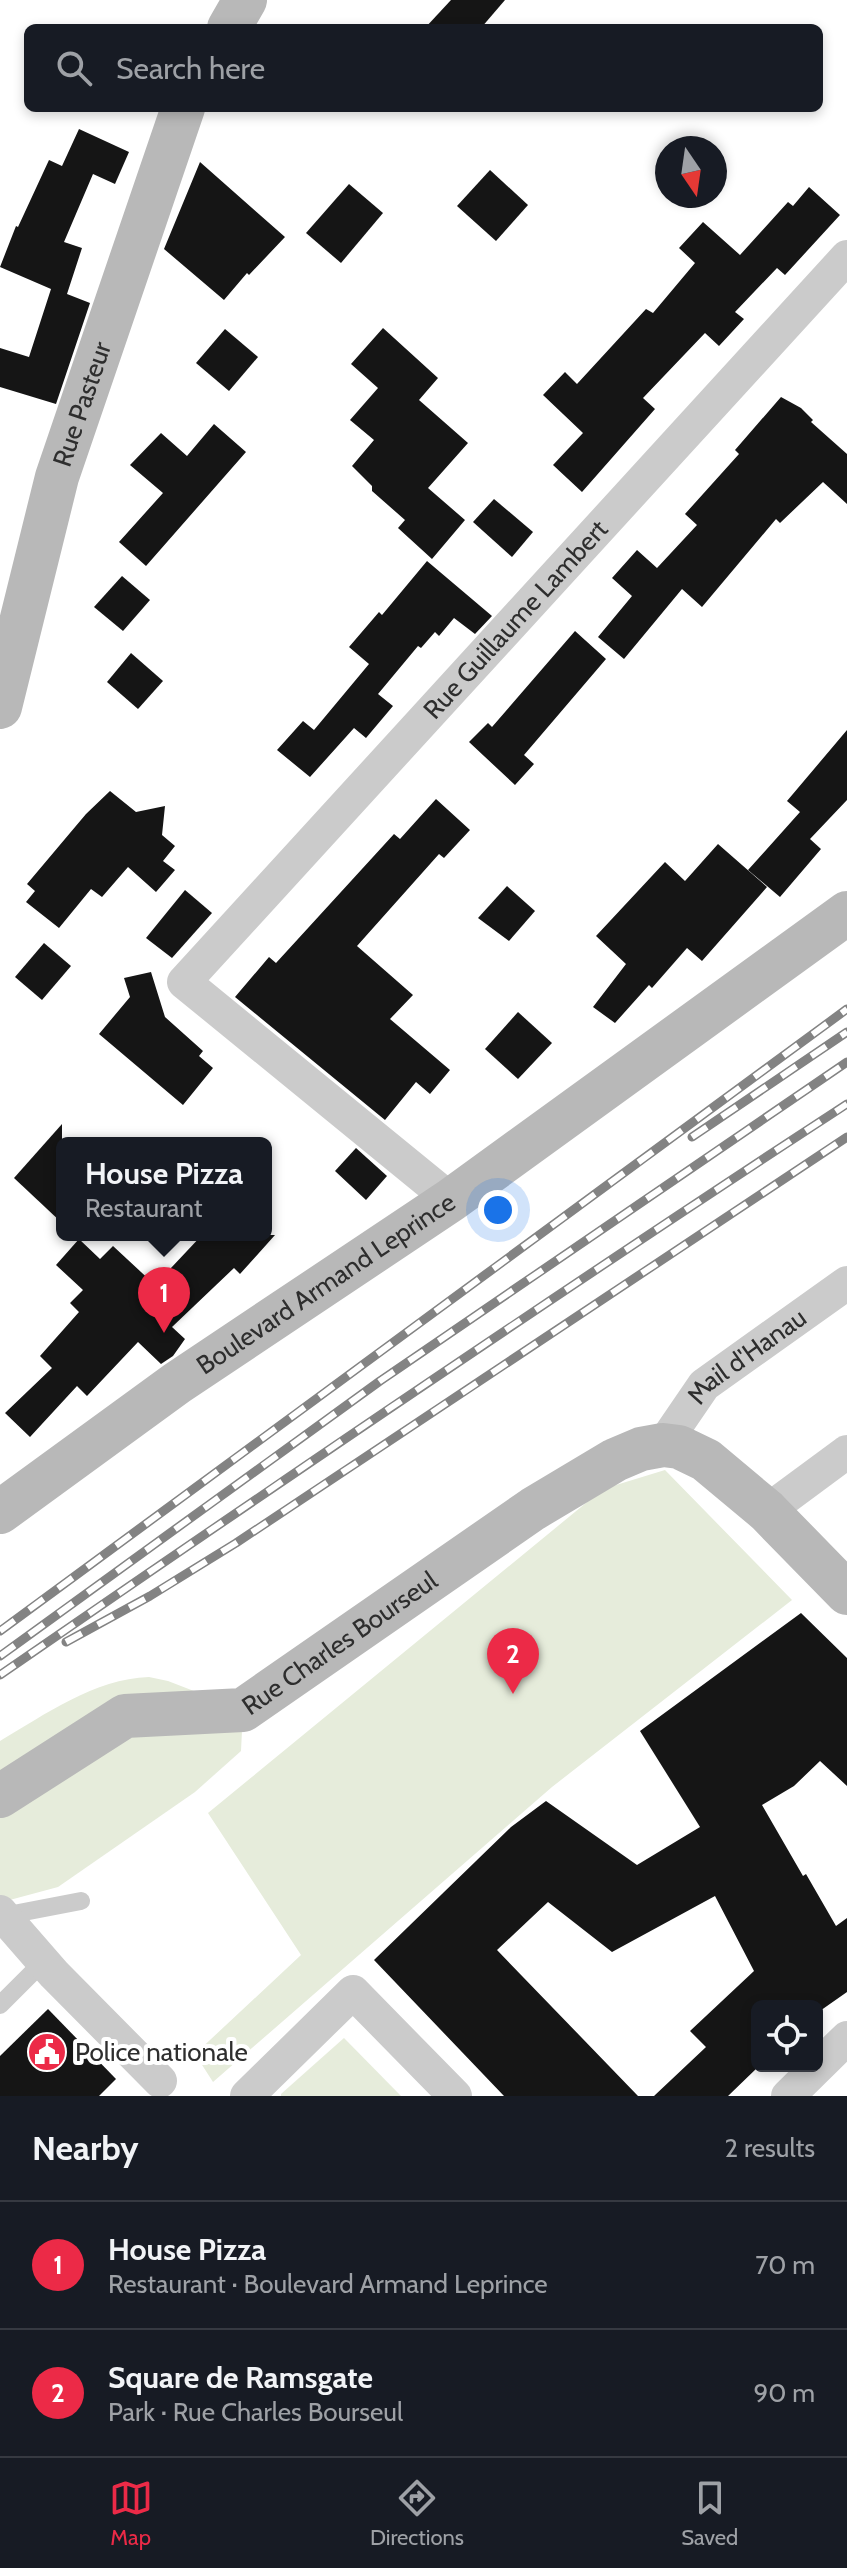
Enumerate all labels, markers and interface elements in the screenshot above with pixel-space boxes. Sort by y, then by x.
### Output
search box [24,24,823,112]
icon: search [52,46,96,90]
text: Search here [116,50,265,87]
north arrow [655,136,727,208]
street label: Rue Pasteur [46,337,118,471]
street label: Rue Guillaume Lambert [417,513,615,725]
popup [56,1137,272,1241]
text: House Pizza [85,1155,243,1192]
street label: Boulevard Armand Leprince [190,1186,461,1381]
your location [478,1190,518,1230]
text: Restaurant [85,1192,203,1224]
pin: 1 [138,1267,190,1333]
street label: Mail d'Hanau [680,1301,813,1410]
street label: Rue Charles Bourseul [236,1564,443,1722]
pin: 2 [487,1628,539,1694]
map controls [751,2000,823,2072]
button: locate [751,2000,823,2072]
public building icon: Police nationale [26,2031,68,2073]
place label: Police nationale [75,2036,248,2068]
text: Nearby [32,2127,139,2169]
text: 2 results [724,2132,815,2164]
text: House Pizza [108,2231,266,2268]
text: 1 [53,2249,63,2281]
text: 70 m [755,2249,815,2281]
text: Restaurant · Boulevard Armand Leprince [108,2268,548,2300]
text: Square de Ramsgate [108,2359,373,2396]
text: 2 [51,2377,65,2409]
text: 90 m [753,2377,815,2409]
text: Park · Rue Charles Bourseul [108,2396,403,2428]
tab: Map [109,2476,153,2551]
tab: Directions [370,2476,464,2551]
tab: Saved [681,2476,738,2551]

